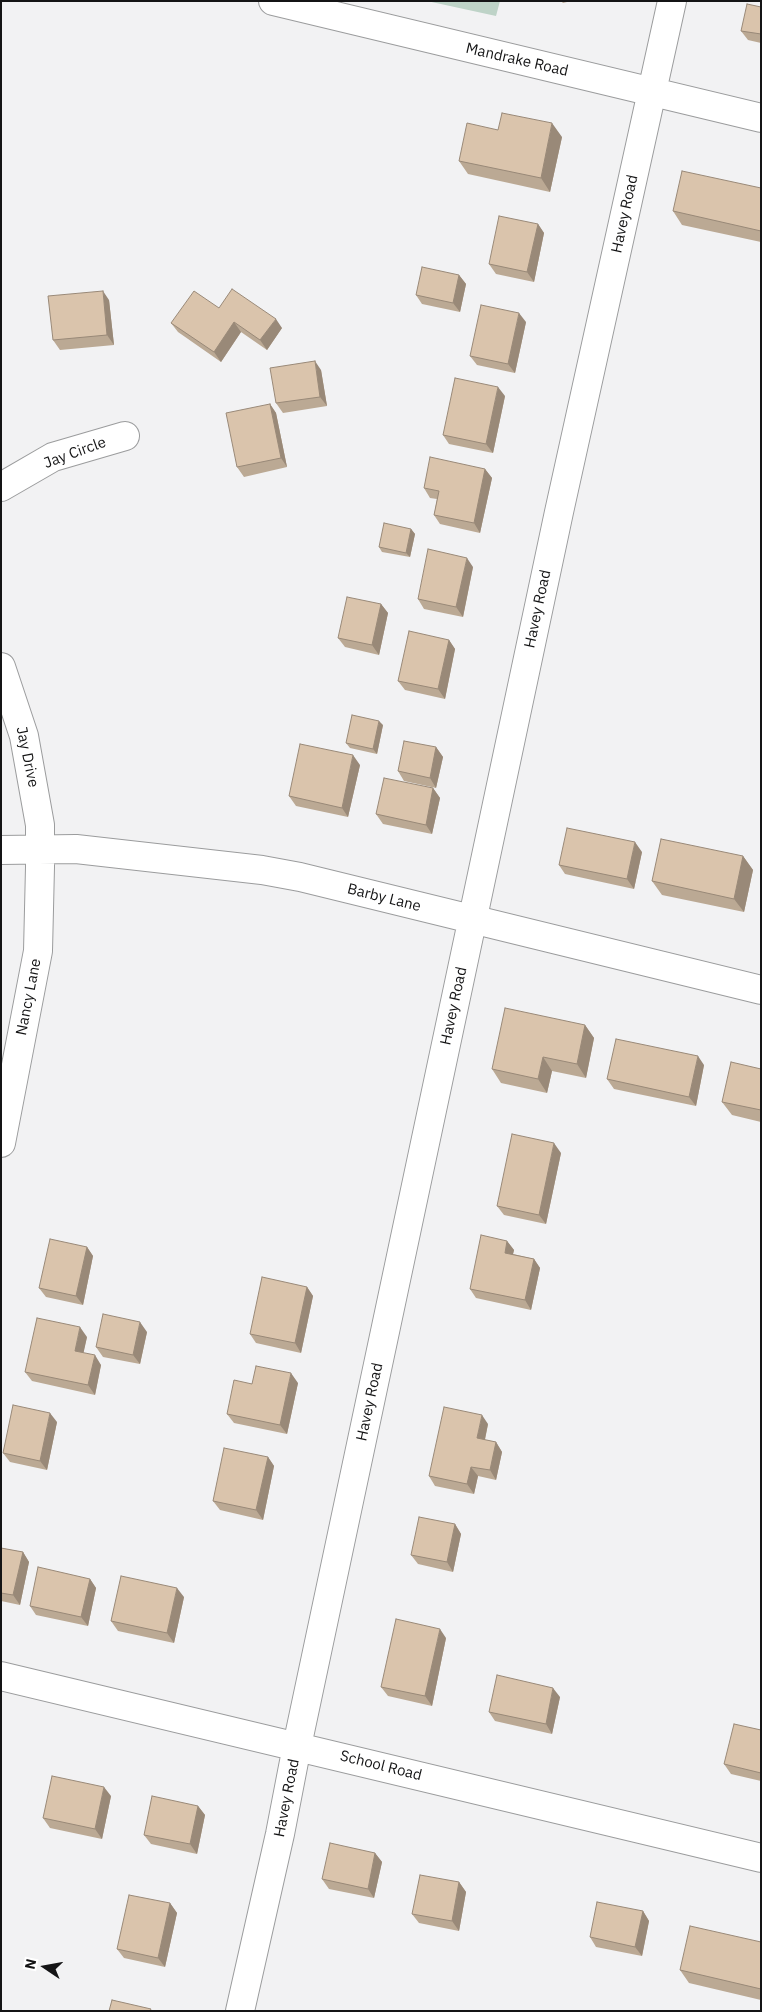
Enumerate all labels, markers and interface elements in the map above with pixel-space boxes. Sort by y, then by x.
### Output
street label: Mandrake Road [464,39,570,81]
street label: Havey Road [608,173,642,255]
street label: Jay Circle [41,433,109,473]
street label: Havey Road [521,568,555,650]
street label: Jay Drive [12,725,42,789]
street label: Barby Lane [345,880,423,916]
street label: Nancy Lane [13,957,45,1037]
street label: Havey Road [437,965,471,1047]
street label: Havey Road [353,1361,387,1443]
street label: School Road [338,1747,424,1785]
street label: Havey Road [271,1757,303,1839]
north arrow [20,1942,70,1992]
text: N [20,1957,40,1971]

